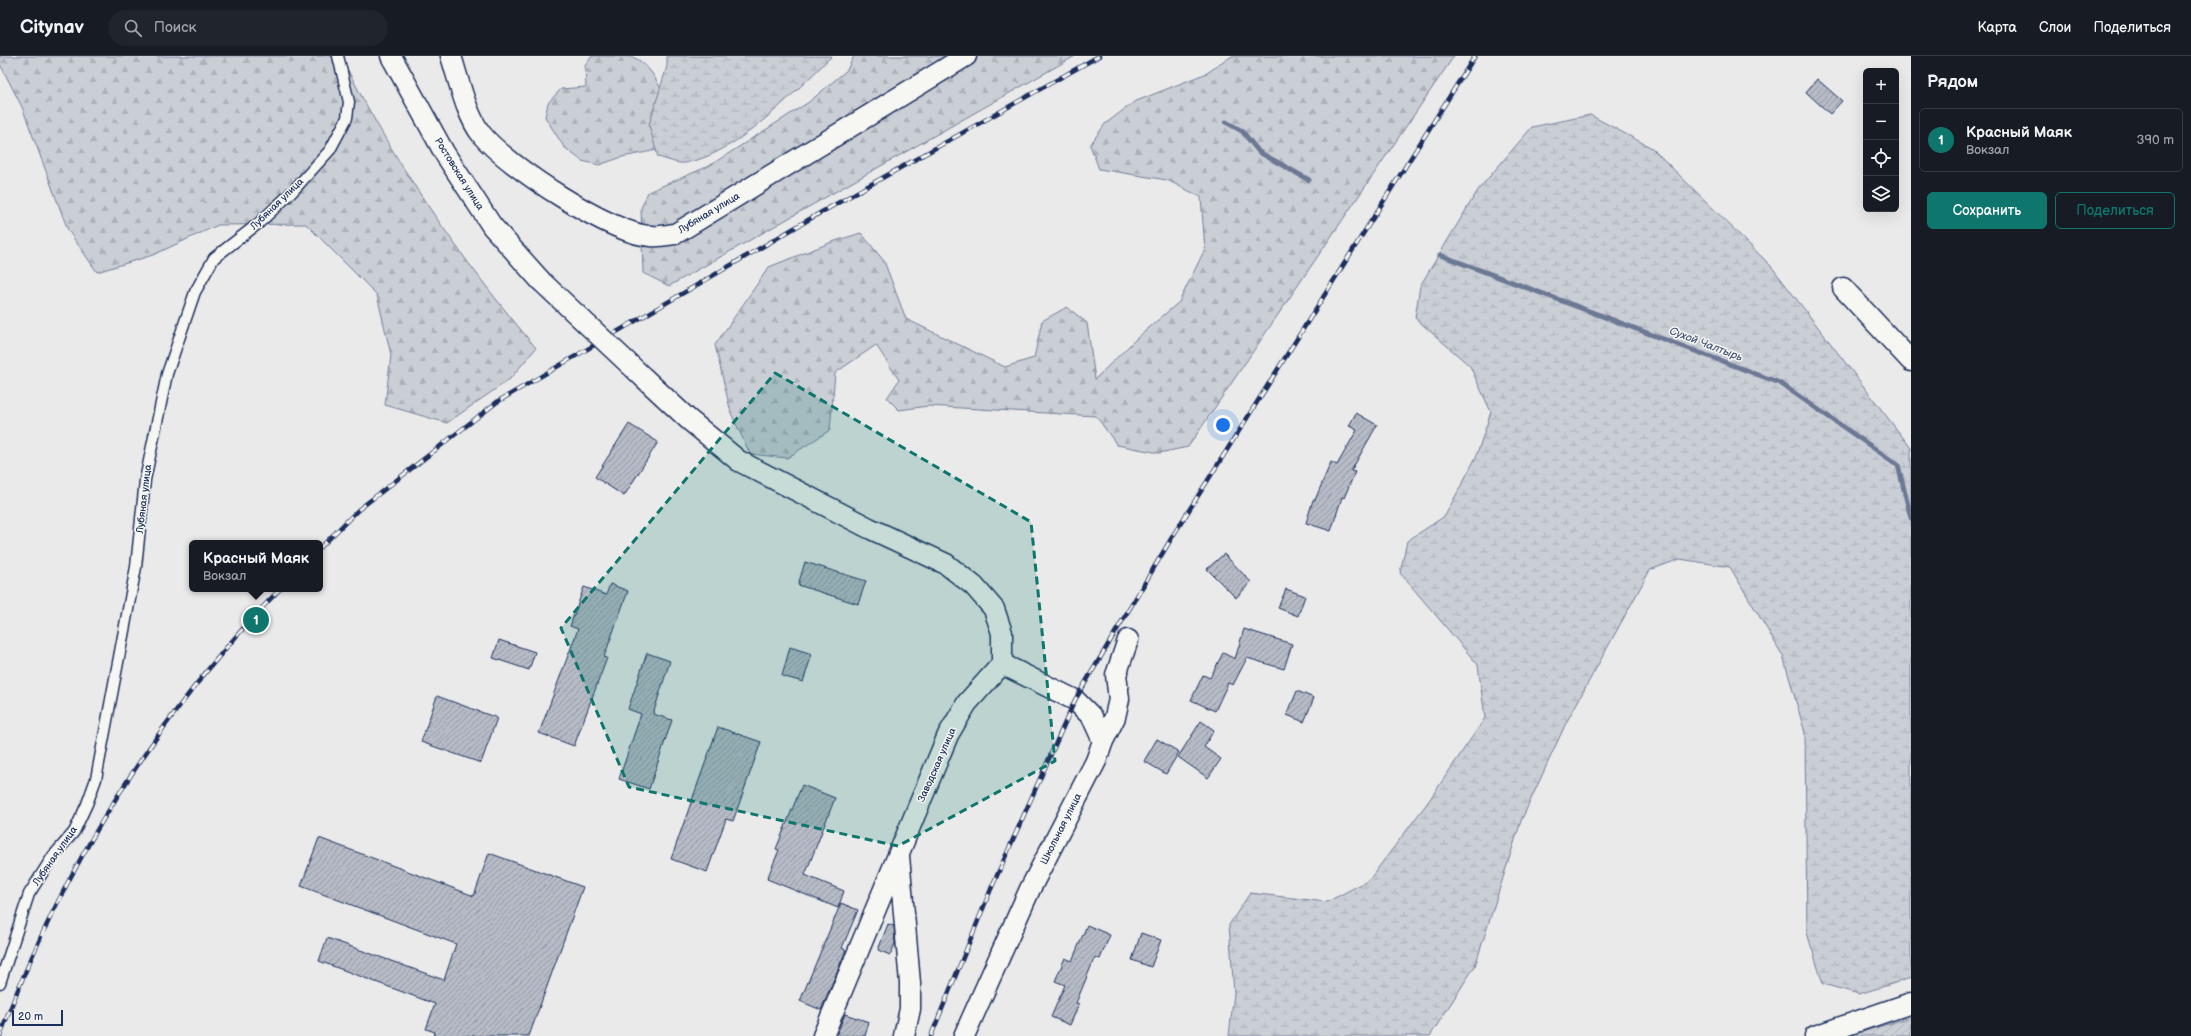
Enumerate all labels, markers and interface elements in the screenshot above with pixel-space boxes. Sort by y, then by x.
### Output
search box [108,10,388,46]
text: Citynav [20,16,84,39]
icon: search [122,17,144,39]
text: Поиск [154,18,197,37]
text: Карта [1977,19,2017,36]
text: Слои [2039,19,2071,36]
text: Поделиться [2093,19,2171,36]
map controls [1863,68,1899,212]
button: + [1863,68,1899,104]
text: Рядом [1927,72,1978,92]
button: − [1863,104,1899,140]
text: Красный Маяк [1966,123,2072,142]
text: 1 [1938,132,1944,148]
text: 390 m [2137,132,2174,148]
street label: Ростовская улица [432,136,486,213]
button: locate [1863,140,1899,176]
text: Вокзал [1966,142,2009,158]
street label: Лубяная улица [247,175,306,233]
button: layers [1863,176,1899,212]
street label: Лубяная улица [675,190,742,237]
button: Сохранить [1927,192,2047,229]
button: Поделиться [2055,192,2175,229]
water label: Сухой Чалтырь [1668,324,1745,364]
your location [1213,415,1233,435]
street label: Лубяная улица [134,464,154,535]
popup [189,540,323,592]
text: Красный Маяк [203,549,309,568]
text: Вокзал [203,568,246,584]
pin: 1 [243,605,269,635]
street label: Заводская улица [915,726,959,804]
street label: Школьная улица [1038,791,1084,867]
street label: Лубяная улица [30,824,80,889]
scale bar [12,1008,63,1027]
text: 20 m [18,1010,43,1023]

